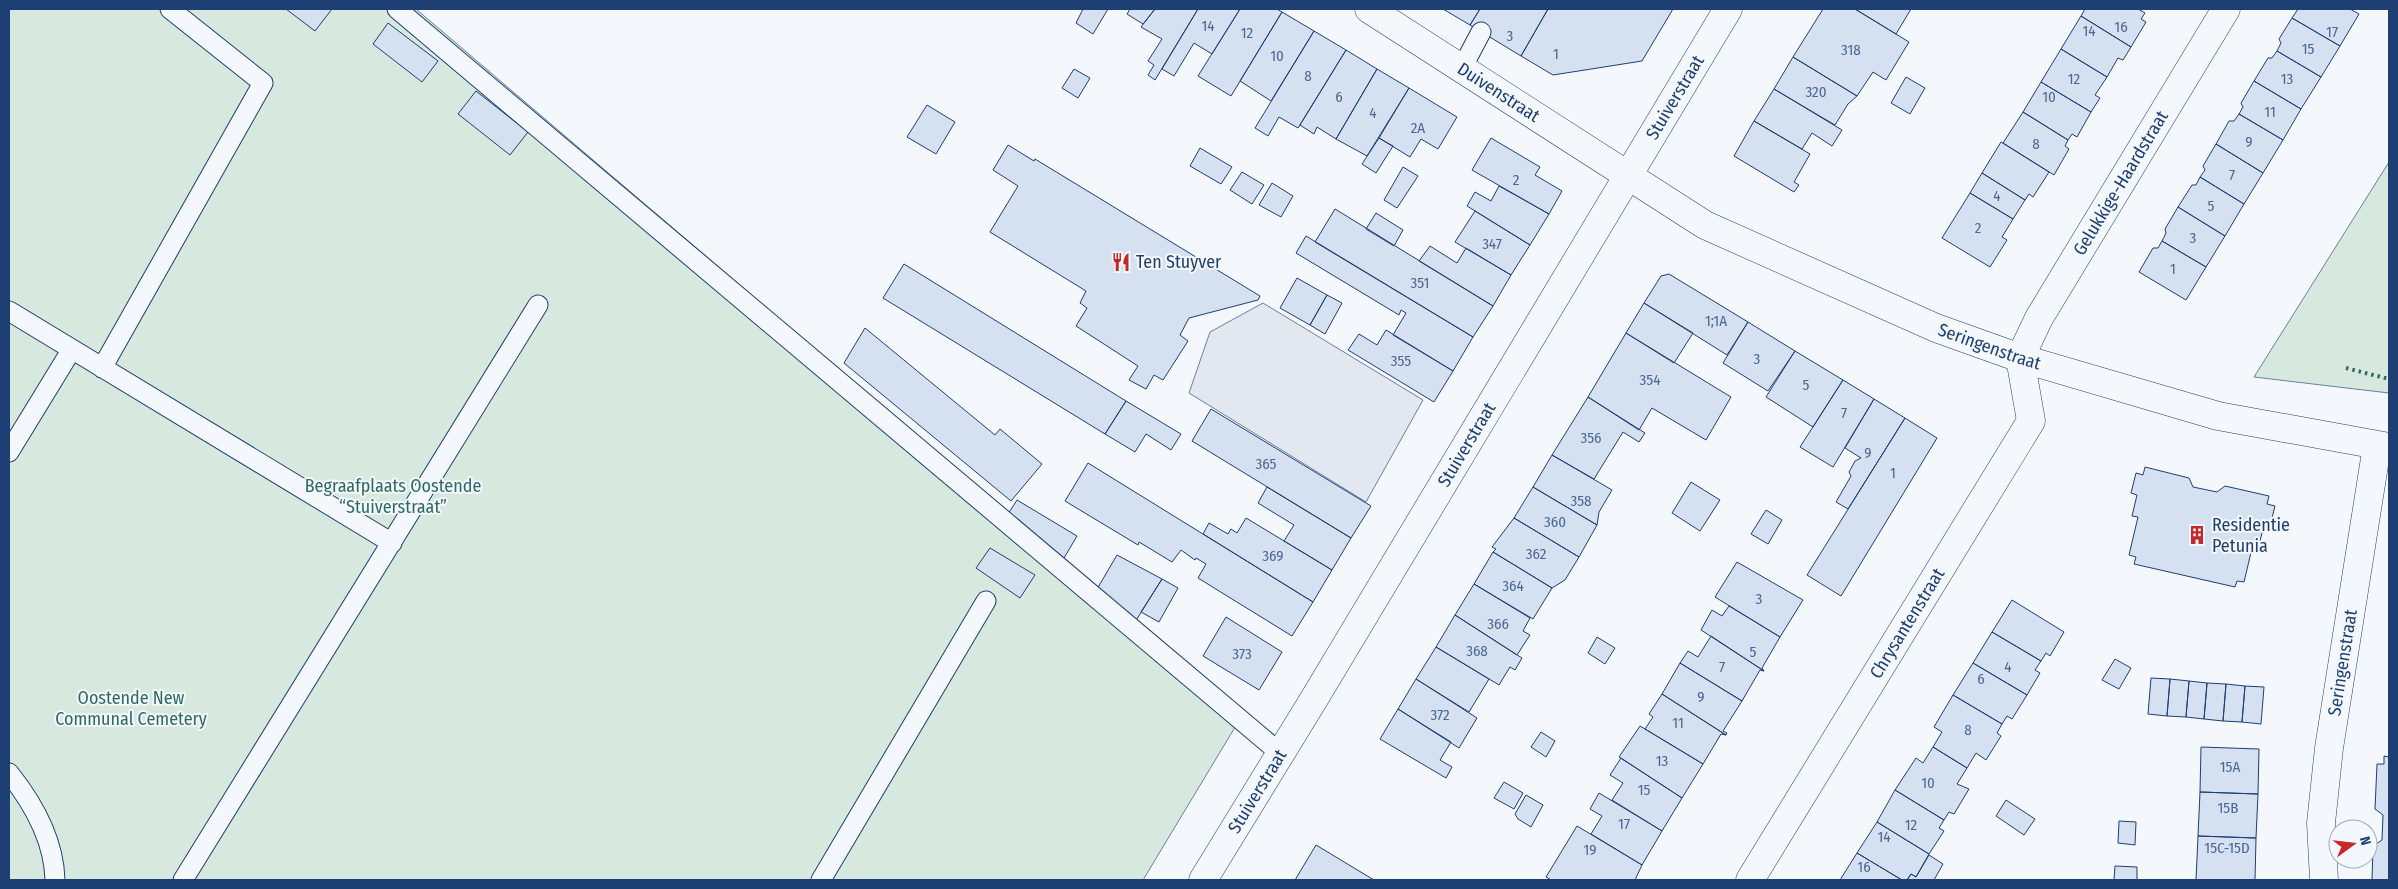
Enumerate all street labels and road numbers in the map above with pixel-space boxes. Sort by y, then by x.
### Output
street label: Stuiverstraat [1641,51,1709,143]
street label: Duivenstraat [1453,58,1544,127]
street label: Gelukkige-Haardstraat [2068,107,2173,259]
street label: Seringenstraat [1935,319,2044,375]
street label: Stuiverstraat [1433,398,1500,491]
street label: Chrysantenstraat [1865,564,1949,682]
street label: Seringenstraat [2323,608,2362,717]
street label: Stuiverstraat [1223,745,1291,837]

